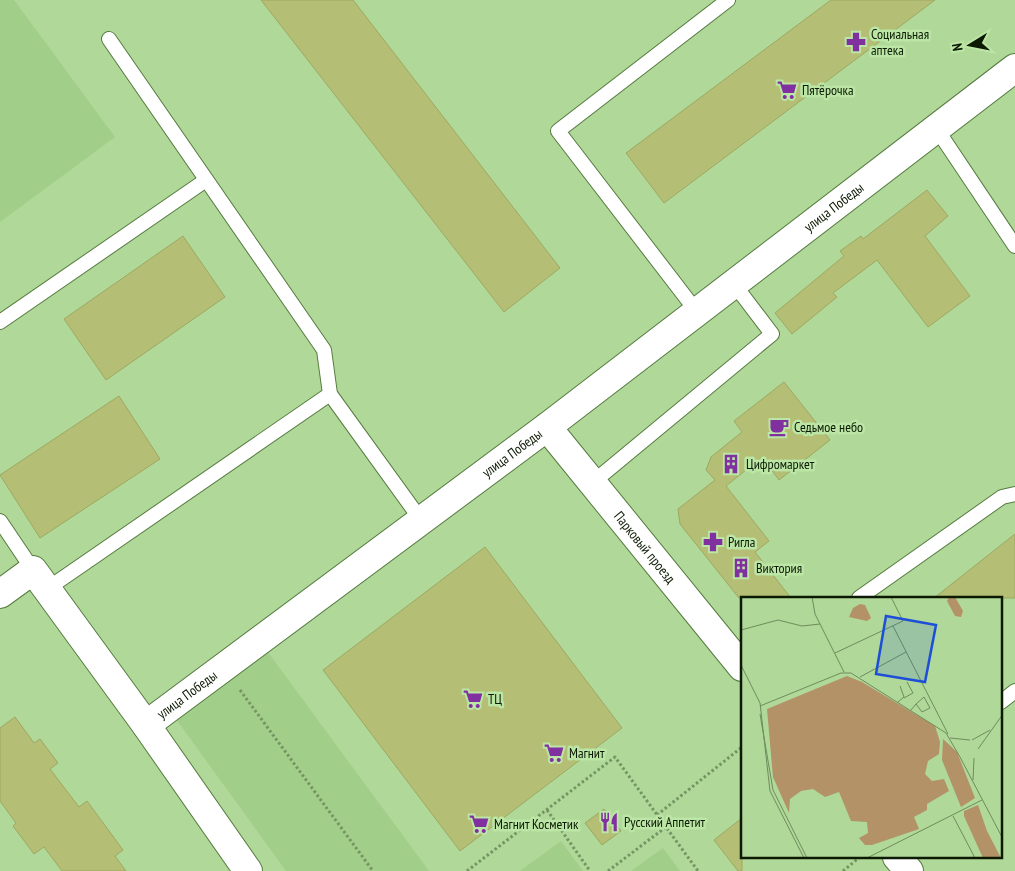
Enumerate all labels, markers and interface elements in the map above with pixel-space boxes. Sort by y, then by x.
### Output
north arrow [945,20,995,70]
place label: Социальная аптека [871,25,929,59]
pharmacy icon: Социальная аптека [845,31,867,53]
text: N [948,42,967,53]
supermarket icon: Пятёрочка [776,79,798,101]
place label: Пятёрочка [802,81,854,99]
street label: улица Победы [800,178,867,236]
cafe icon: Седьмое небо [768,416,790,438]
place label: Седьмое небо [794,418,863,436]
street label: улица Победы [478,425,546,481]
building icon: Цифромаркет [720,453,742,475]
place label: Цифромаркет [746,455,815,473]
street label: Парковый проезд [610,508,679,587]
pharmacy icon: Ригла [702,531,724,553]
place label: Ригла [728,533,755,551]
building icon: Виктория [730,557,752,579]
place label: Виктория [756,559,802,577]
inset map [741,597,1002,858]
street label: улица Победы [153,666,221,723]
supermarket icon: ТЦ [462,688,484,710]
place label: ТЦ [488,690,502,708]
supermarket icon: Магнит [543,742,565,764]
place label: Магнит [569,744,605,762]
restaurant icon: Русский Аппетит [598,811,620,833]
supermarket icon: Магнит Косметик [468,813,490,835]
place label: Русский Аппетит [624,813,706,831]
place label: Магнит Косметик [494,815,579,833]

